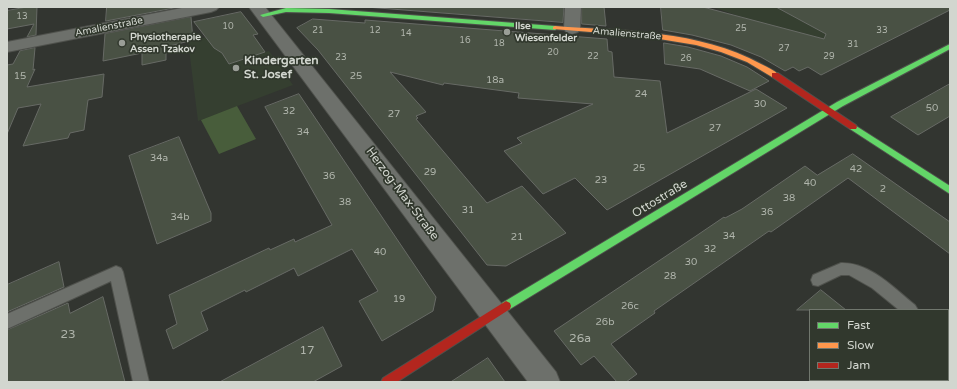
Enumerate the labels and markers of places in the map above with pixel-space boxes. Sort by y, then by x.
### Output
place label: Ilse Wiesenfelder [515,20,577,44]
marker: Ilse Wiesenfelder [502,27,512,37]
place label: Physiotherapie Assen Tzakov [130,31,201,54]
marker: Physiotherapie Assen Tzakov [117,38,127,48]
place label: Kindergarten St. Josef [244,54,319,82]
marker: Kindergarten St. Josef [231,63,241,73]

